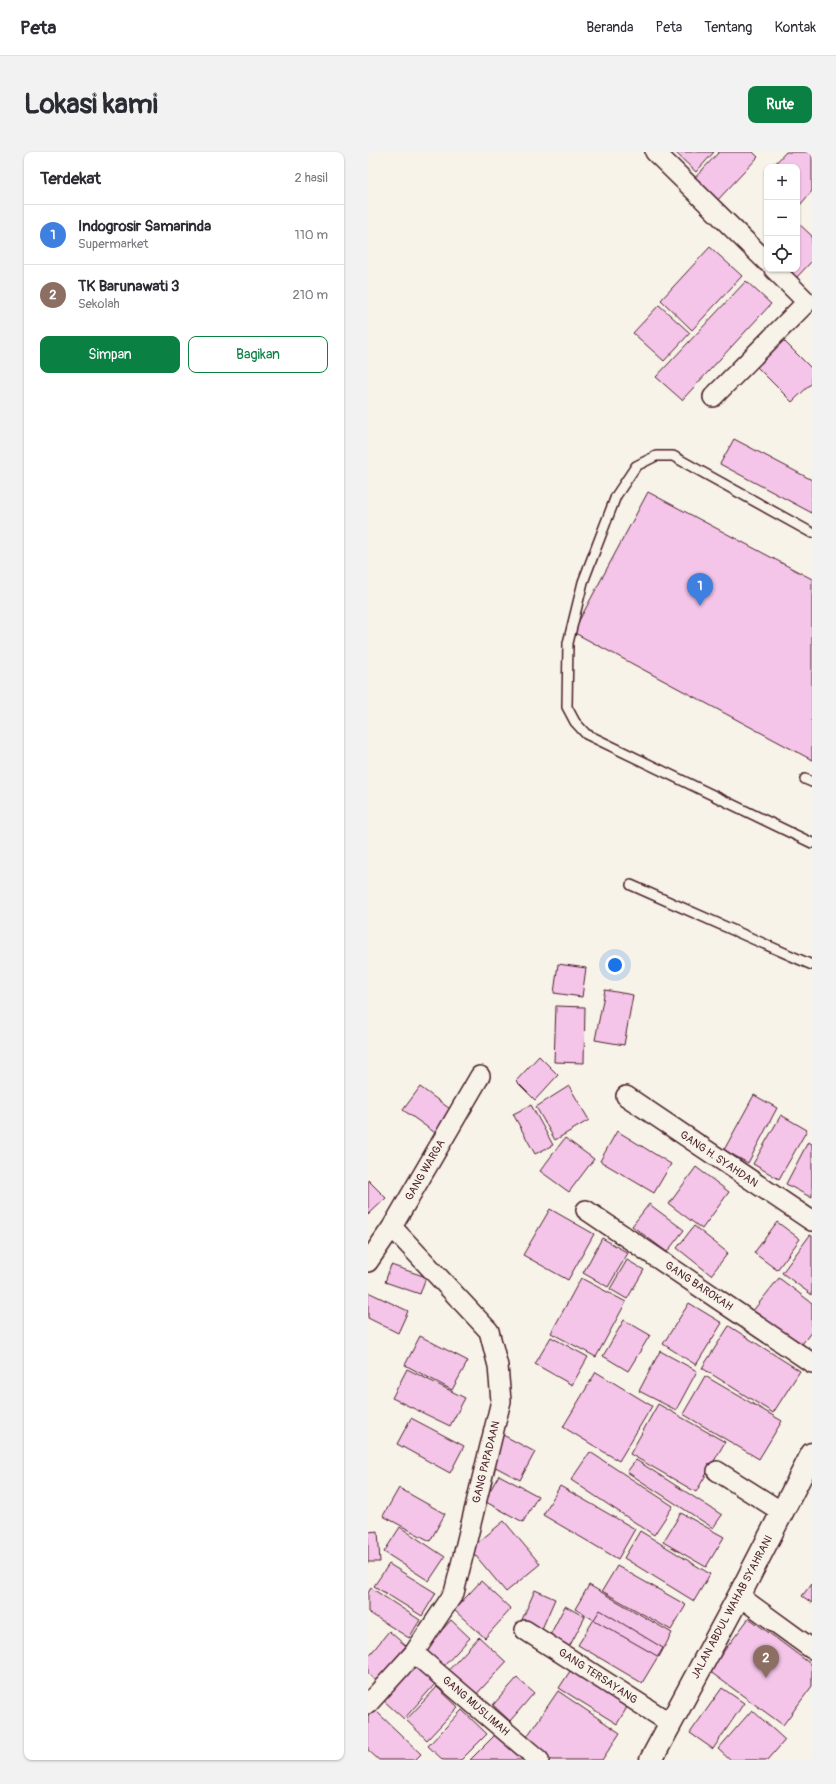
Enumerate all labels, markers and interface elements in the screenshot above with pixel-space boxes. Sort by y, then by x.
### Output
text: Peta [20,16,56,40]
text: Beranda [586,19,634,36]
text: Peta [656,19,682,36]
text: Tentang [704,19,752,36]
text: Kontak [774,19,816,36]
button: Rute [748,86,812,123]
text: Lokasi kami [24,87,158,122]
map controls [764,164,800,272]
button: + [764,164,800,200]
text: Terdekat [40,168,101,189]
text: 2 hasil [295,170,328,186]
button: − [764,200,800,236]
text: Indogrosir Samarinda [78,217,211,236]
text: 1 [50,227,56,243]
text: 110 m [295,227,328,243]
text: Supermarket [78,236,149,252]
button: locate [764,236,800,272]
text: TK Barunawati 3 [78,277,179,296]
text: 2 [49,287,57,303]
text: 210 m [292,287,328,303]
text: Sekolah [78,296,120,312]
button: Simpan [40,336,180,373]
button: Bagikan [188,336,328,373]
pin: 1 [687,573,713,606]
your location [605,955,625,975]
street label: GANG H. SYAHDAN [677,1128,761,1190]
street label: GANG WARGA [402,1137,448,1203]
street label: GANG BAROKAH [663,1259,735,1313]
street label: GANG PAPADAAN [470,1420,502,1504]
street label: JALAN ABDUL WAHAB SYAHRANI [689,1533,775,1681]
pin: 2 [753,1645,779,1678]
street label: GANG TERSAYANG [556,1646,640,1706]
street label: GANG MUSLIMAH [440,1673,512,1739]

